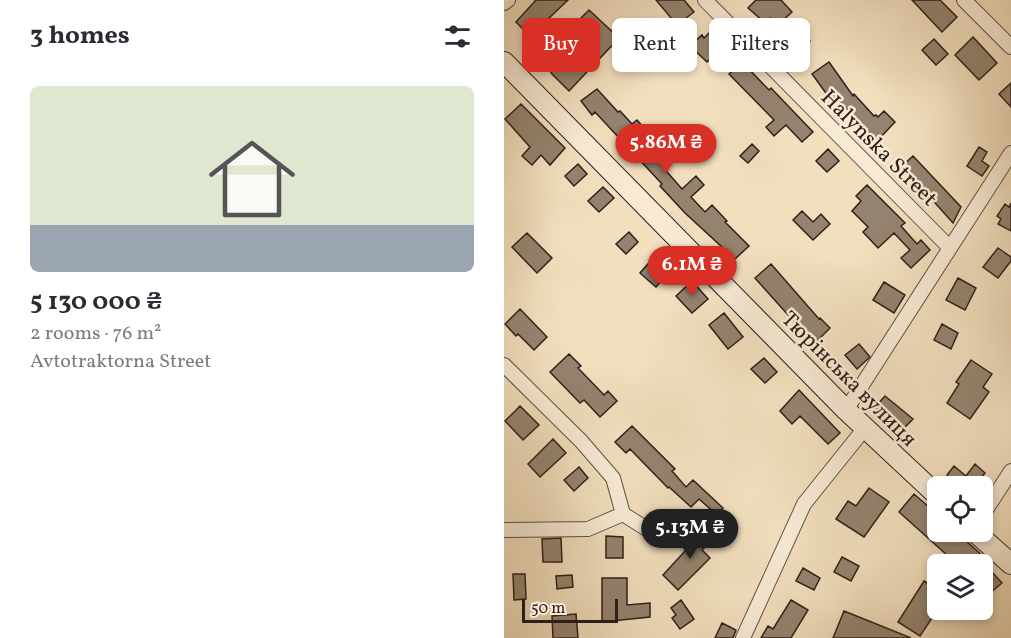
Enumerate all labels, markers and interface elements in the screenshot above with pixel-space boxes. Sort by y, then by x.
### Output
text: 3 homes [30,18,130,54]
chip: Buy [522,18,600,72]
chip: Rent [612,18,697,72]
chip: Filters [709,18,810,72]
icon: filters [441,20,474,53]
street label: Halynska Street [813,84,944,214]
pin: 5.86M ₴ [611,124,721,175]
icon: home [198,125,306,233]
text: 5.86M ₴ [629,129,703,157]
pin: 6.1M ₴ [643,246,741,297]
text: 6.1M ₴ [662,251,722,279]
text: 5 130 000 ₴ [30,284,162,320]
street label: Тюрінська вулиця [773,305,923,455]
text: 2 rooms · 76 m² [30,320,162,348]
text: Avtotraktorna Street [30,348,211,376]
map controls [927,476,993,620]
button: locate [927,476,993,542]
pin: 5.13M ₴ [635,509,745,560]
text: 5.13M ₴ [655,514,725,542]
button: layers [927,554,993,620]
scale bar [522,596,618,624]
text: 50 m [531,598,565,620]

